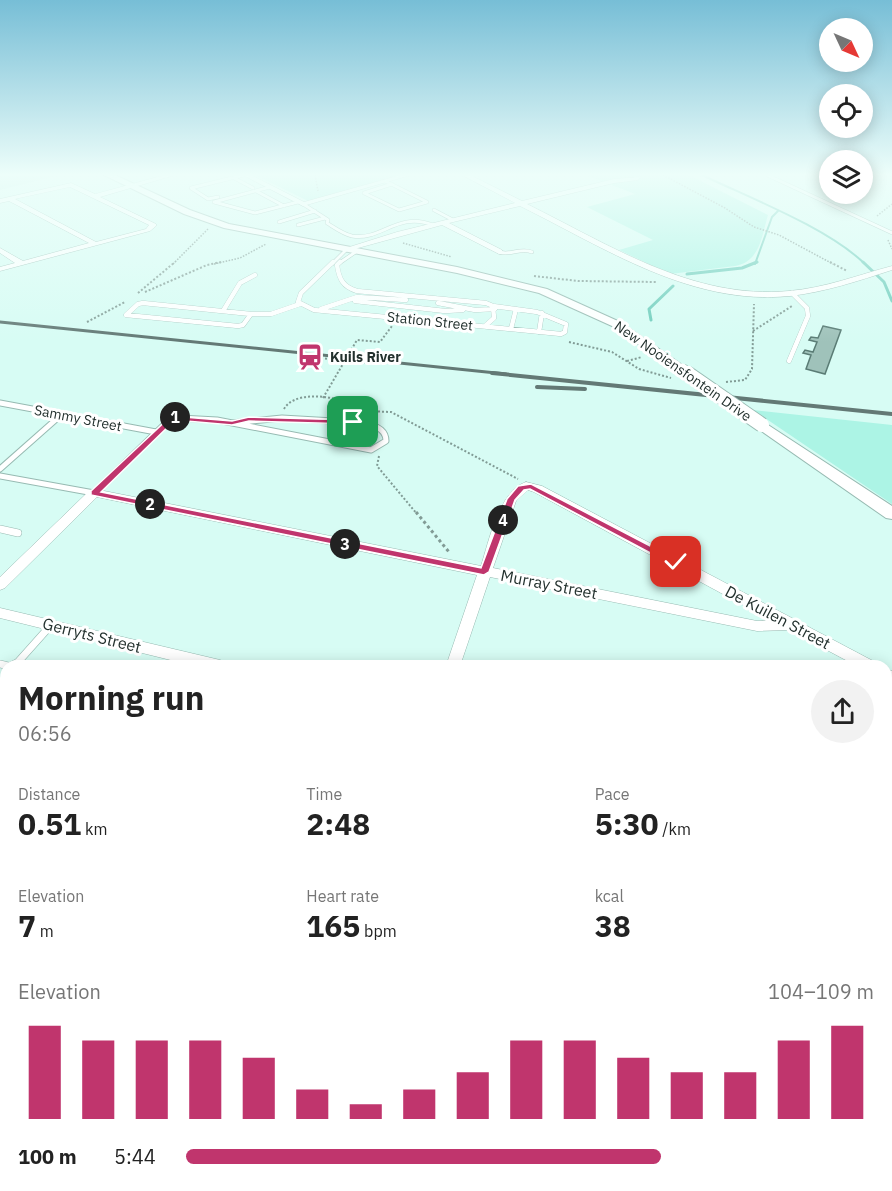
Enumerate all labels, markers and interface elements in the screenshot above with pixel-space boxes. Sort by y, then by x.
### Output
north arrow [819,18,873,72]
map controls [819,18,873,204]
button: locate [819,84,873,138]
button: layers [819,150,873,204]
street label: Station Street [386,308,474,334]
street label: New Nooiensfontein Drive [611,317,755,425]
station icon: Kuils River [295,342,325,372]
place label: Kuils River [330,348,401,366]
pin [327,396,378,447]
street label: Sammy Street [33,401,123,435]
pin: 1 [160,402,190,432]
icon: arrive [336,405,369,438]
text: 1 [170,407,180,427]
pin: 2 [135,489,165,519]
text: 2 [145,494,155,514]
pin: 4 [488,505,518,535]
text: 4 [498,510,508,530]
pin: 3 [330,529,360,559]
text: 3 [340,534,350,554]
pin [650,536,701,587]
icon: check [659,545,692,578]
street label: Murray Street [499,565,599,603]
street label: De Kuilen Street [722,581,834,653]
street label: Gerryts Street [41,613,143,657]
text: Morning run [18,676,204,719]
button: share [811,680,874,743]
text: 06:56 [18,720,72,747]
text: Distance [18,784,80,804]
text: Time [306,784,342,804]
text: Pace [595,784,629,804]
text: 0.51 [18,804,81,843]
text: 2:48 [306,804,370,843]
text: 5:30 [595,804,659,843]
text: km [81,819,108,839]
text: /km [659,819,691,839]
text: Elevation [18,886,84,906]
text: Heart rate [306,886,379,906]
text: kcal [595,886,624,906]
text: 7 [18,906,36,945]
text: 165 [306,906,360,945]
text: 38 [595,906,631,945]
text: m [36,921,54,941]
text: bpm [360,921,397,941]
text: Elevation [18,978,101,1005]
text: 104–109 m [768,978,874,1005]
text: 100 m [18,1143,77,1170]
text: 5:44 [114,1143,156,1170]

